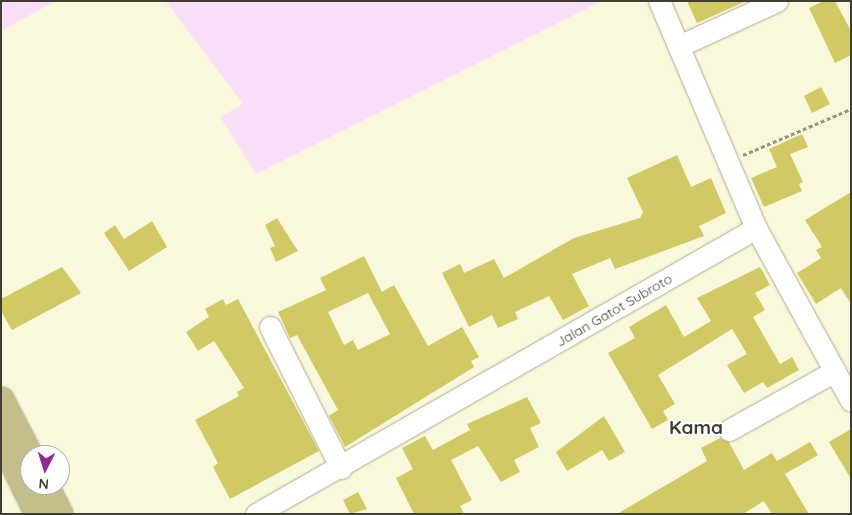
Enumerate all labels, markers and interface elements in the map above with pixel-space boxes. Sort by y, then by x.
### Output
street label: Jalan Gatot Subroto [553,270,675,350]
district label: Kama [669,417,723,439]
north arrow [20,445,70,495]
text: N [38,475,50,493]

